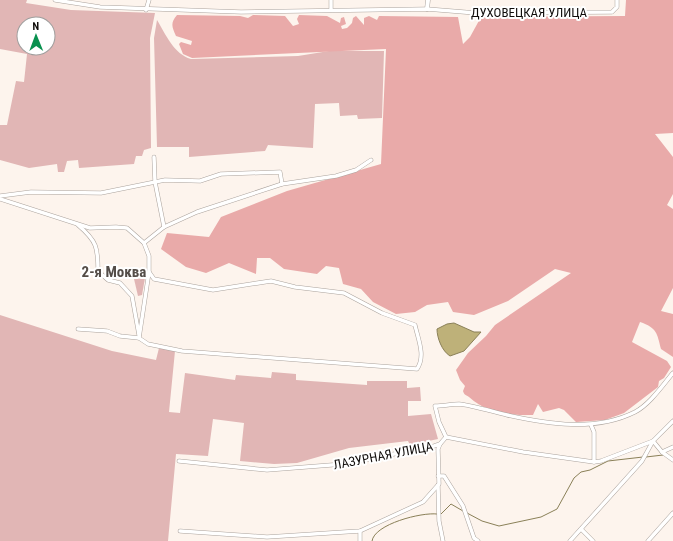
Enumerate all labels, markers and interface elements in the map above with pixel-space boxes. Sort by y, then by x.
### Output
street label: ДУХОВЕЦКАЯ УЛИЦА [471,5,588,20]
north arrow [16,16,56,56]
text: N [32,20,40,33]
district label: 2-я Моква [82,263,146,281]
street label: ЛАЗУРНАЯ УЛИЦА [332,438,435,473]

